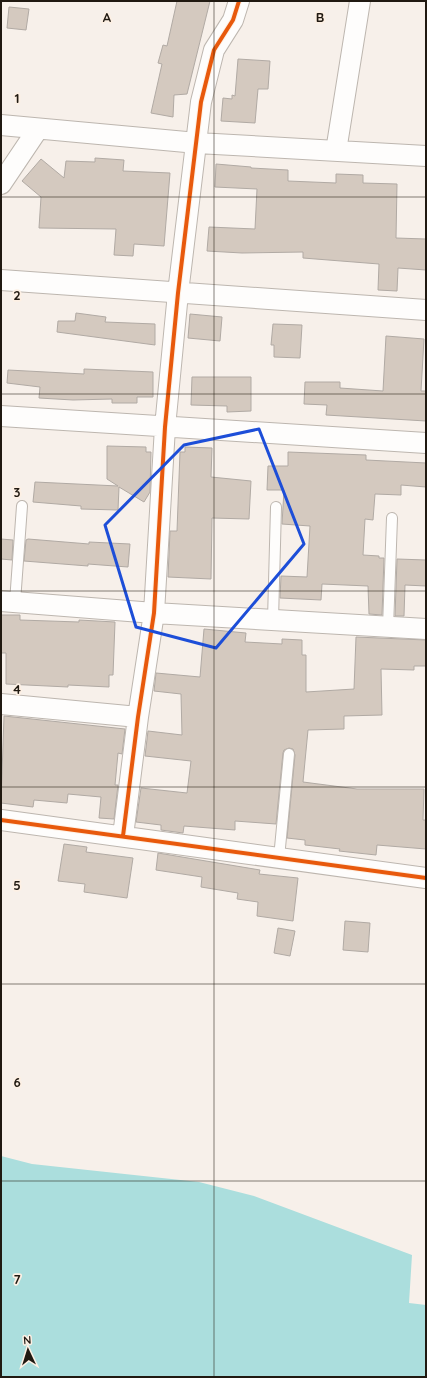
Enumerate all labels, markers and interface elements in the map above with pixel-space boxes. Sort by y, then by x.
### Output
text: A [103,9,112,25]
text: B [316,9,324,25]
text: 1 [14,90,20,106]
text: 2 [13,287,21,303]
text: 3 [14,484,21,500]
text: 4 [13,681,21,697]
text: 5 [13,877,21,893]
text: 6 [13,1074,21,1090]
text: 7 [13,1271,21,1287]
north arrow [8,1330,48,1370]
text: N [23,1333,32,1347]

